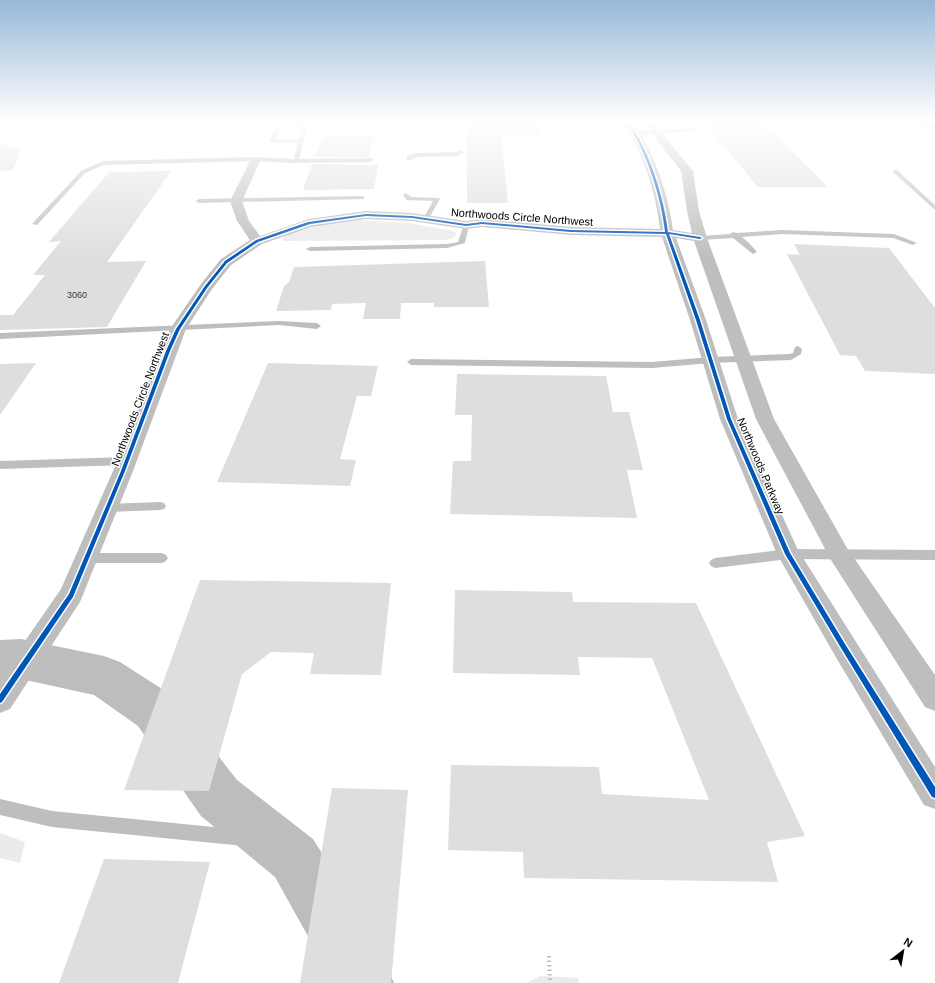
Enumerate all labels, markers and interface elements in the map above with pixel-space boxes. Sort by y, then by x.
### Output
street label: Northwoods Circle Northwest [451,206,593,228]
house number: 3060 [67,290,87,300]
street label: Northwoods Circle Northwest [109,330,171,468]
street label: Northwoods Parkway [735,416,787,517]
north arrow [883,931,923,971]
text: N [902,935,915,950]

